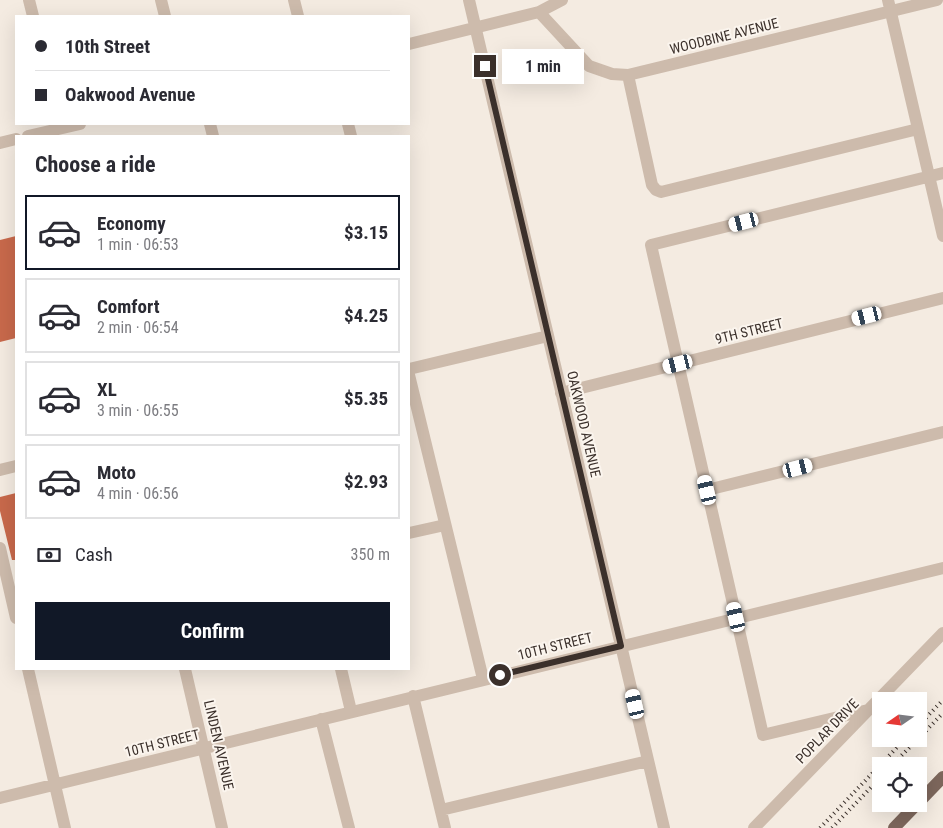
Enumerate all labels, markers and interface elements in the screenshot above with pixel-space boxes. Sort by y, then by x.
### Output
street label: WOODBINE AVENUE [668,15,780,57]
text: 10th Street [65,35,150,58]
callout: 1 min [502,48,585,84]
route end [474,55,496,77]
text: 1 min [525,57,561,76]
text: Oakwood Avenue [65,83,195,106]
text: Choose a ride [35,152,156,177]
icon: car [37,210,82,255]
car [727,211,760,233]
text: Economy [97,212,166,235]
text: $3.15 [344,221,388,244]
text: 1 min · 06:53 [97,235,179,254]
icon: car [37,293,82,338]
text: Comfort [97,295,160,318]
text: $4.25 [344,304,388,327]
car [850,305,883,327]
street label: 9TH STREET [713,315,785,347]
text: 2 min · 06:54 [97,318,179,337]
car [661,353,694,375]
street label: OAKWOOD AVENUE [564,369,604,479]
icon: car [37,376,82,421]
text: XL [97,378,117,401]
text: $5.35 [344,387,388,410]
text: 3 min · 06:55 [97,401,179,420]
car [781,457,814,479]
icon: car [37,459,82,504]
text: Moto [97,461,136,484]
text: $2.93 [344,470,388,493]
car [696,474,717,506]
text: 4 min · 06:56 [97,484,179,503]
icon: cash [35,541,63,569]
text: Cash [75,543,113,566]
text: 350 m [351,545,390,564]
car [725,601,746,633]
button: Confirm [35,602,390,660]
street label: 10TH STREET [516,629,594,663]
route start [489,664,511,686]
car [624,688,645,720]
north arrow [872,692,928,748]
map controls [872,692,927,812]
street label: POPLAR DRIVE [792,696,862,766]
street label: LINDEN AVENUE [201,699,237,791]
street label: 10TH STREET [123,726,201,760]
button: locate [872,757,927,812]

